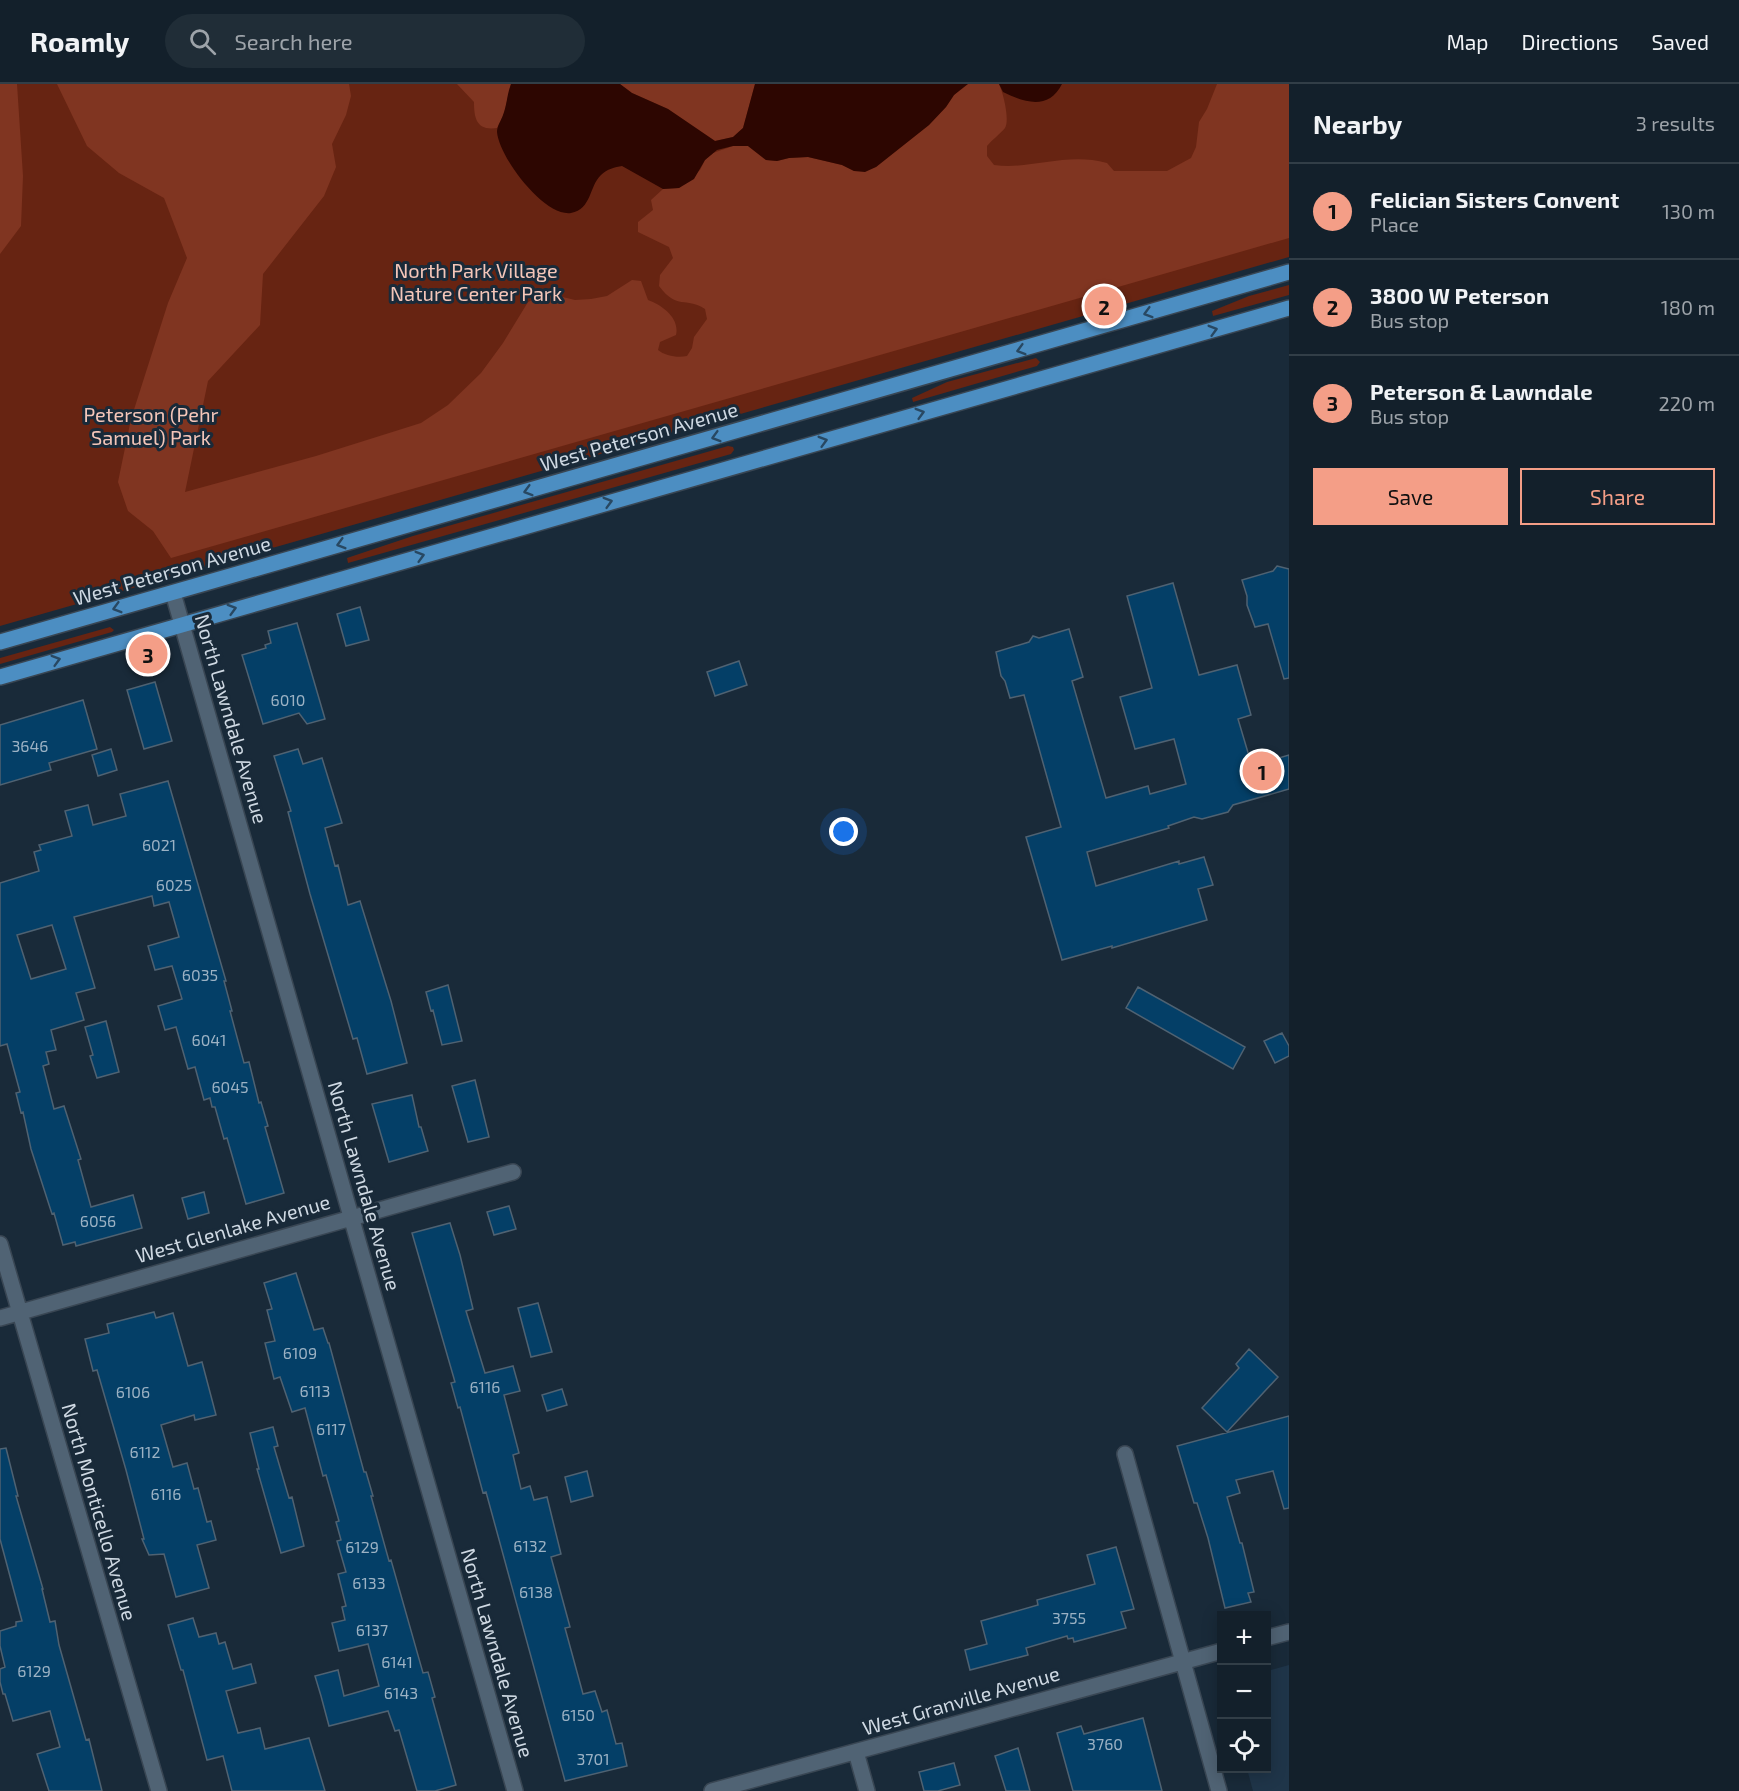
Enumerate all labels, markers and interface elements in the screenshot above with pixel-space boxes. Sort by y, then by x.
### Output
search box [165,14,585,68]
text: Roamly [30,24,129,58]
icon: search [186,25,219,58]
text: Search here [234,28,353,54]
text: Map [1446,29,1489,54]
text: Directions [1522,29,1618,54]
text: Saved [1651,29,1709,54]
text: Nearby [1313,108,1402,139]
text: 3 results [1636,111,1715,135]
text: Felician Sisters Convent [1370,186,1619,212]
text: 1 [1328,199,1337,223]
text: 130 m [1662,199,1715,223]
text: Place [1370,212,1419,236]
park label: North Park Village Nature Center Park [390,258,562,305]
text: 3800 W Peterson [1370,282,1549,308]
pin: 2 [1084,284,1124,328]
text: 2 [1327,295,1338,319]
text: 180 m [1661,295,1715,319]
one-way arrow [1143,306,1154,318]
text: Bus stop [1370,308,1449,332]
one-way arrow [1207,325,1218,337]
one-way arrow [1016,343,1027,355]
text: Peterson & Lawndale [1370,378,1593,404]
text: 3 [1327,391,1338,415]
text: 220 m [1658,391,1715,415]
street label: West Peterson Avenue [537,396,740,476]
park label: Peterson (Pehr Samuel) Park [83,402,219,449]
text: Bus stop [1370,404,1449,428]
one-way arrow [915,408,925,420]
one-way arrow [711,430,721,442]
one-way arrow [817,436,827,448]
button: Save [1313,468,1508,525]
button: Share [1520,468,1715,525]
one-way arrow [523,484,534,496]
one-way arrow [602,497,613,509]
street label: West Peterson Avenue [70,530,273,610]
one-way arrow [336,537,346,550]
one-way arrow [414,551,425,563]
one-way arrow [112,601,122,614]
one-way arrow [227,604,237,616]
street label: North Lawndale Avenue [191,611,273,826]
pin: 3 [128,632,168,676]
one-way arrow [50,655,61,667]
house number: 6010 [271,690,305,709]
house number: 3646 [11,736,49,755]
pin: 1 [1242,748,1282,794]
your location [829,817,858,846]
house number: 6021 [142,835,176,854]
house number: 6025 [156,875,192,894]
house number: 6035 [182,965,218,984]
house number: 6041 [191,1030,227,1049]
house number: 6045 [211,1077,249,1096]
street label: North Lawndale Avenue [324,1078,406,1293]
street label: West Glenlake Avenue [133,1189,333,1267]
house number: 6056 [80,1211,116,1230]
house number: 6109 [283,1343,317,1362]
house number: 6116 [469,1377,501,1396]
house number: 6113 [300,1381,330,1400]
house number: 6106 [116,1382,150,1401]
street label: North Monticello Avenue [57,1400,142,1623]
house number: 6117 [316,1419,346,1438]
house number: 6112 [130,1442,160,1461]
house number: 6116 [150,1484,182,1503]
house number: 6132 [513,1536,547,1555]
house number: 6129 [345,1537,379,1556]
street label: North Lawndale Avenue [457,1545,539,1760]
house number: 6133 [352,1573,386,1592]
house number: 6138 [519,1582,553,1601]
house number: 3755 [1052,1608,1086,1627]
map controls [1217,1611,1271,1773]
button: + [1217,1611,1271,1665]
house number: 6137 [356,1620,388,1639]
house number: 6141 [381,1652,413,1671]
street label: West Granville Avenue [859,1660,1062,1740]
house number: 6129 [17,1661,51,1680]
button: − [1217,1665,1271,1719]
house number: 6143 [384,1683,418,1702]
house number: 6150 [561,1705,595,1724]
button: locate [1217,1719,1271,1773]
house number: 3760 [1087,1734,1123,1753]
house number: 3701 [576,1749,610,1768]

